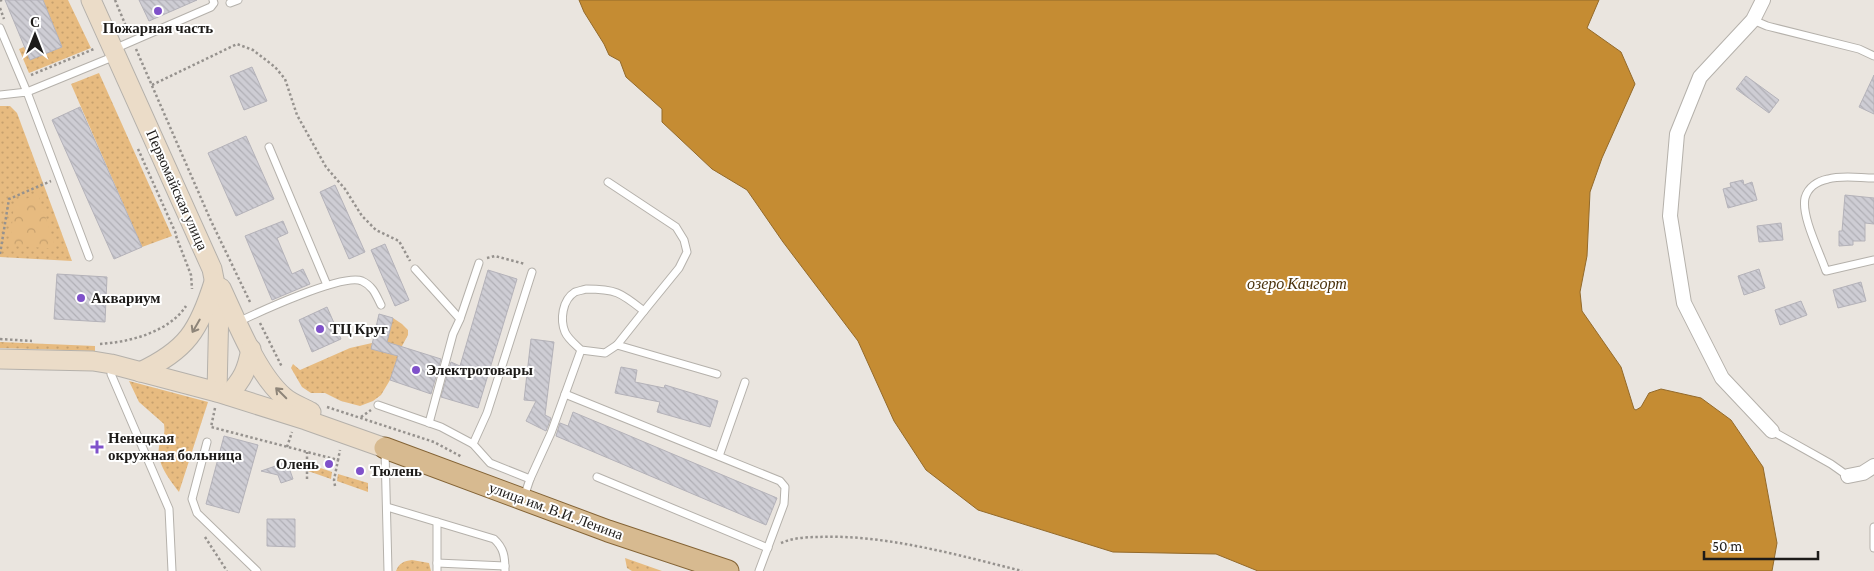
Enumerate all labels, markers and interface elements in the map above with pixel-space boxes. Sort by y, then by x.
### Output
marker: Пожарная часть [152,5,164,17]
north arrow [10,10,60,60]
text: С [30,14,40,30]
place label: Пожарная часть [103,20,213,36]
street label: Первомайская улица [143,127,211,253]
water label: озеро Качгорт [1247,275,1347,293]
place label: Аквариум [91,290,161,306]
marker: Аквариум [75,292,87,304]
one-way arrow [191,318,201,333]
place label: ТЦ Круг [330,321,388,337]
marker: ТЦ Круг [314,323,326,335]
place label: Электротовары [426,362,533,378]
marker: Электротовары [410,364,422,376]
one-way arrow [275,387,287,399]
place label: Ненецкая окружная больница [108,430,242,463]
marker: Ненецкая окружная больница [90,440,104,454]
place label: Олень [276,456,319,472]
marker: Олень [323,458,335,470]
place label: Тюлень [370,463,422,479]
marker: Тюлень [354,465,366,477]
street label: улица им. В.И. Ленина [487,479,626,543]
scale bar [1704,528,1818,560]
text: 50 m [1712,538,1742,554]

